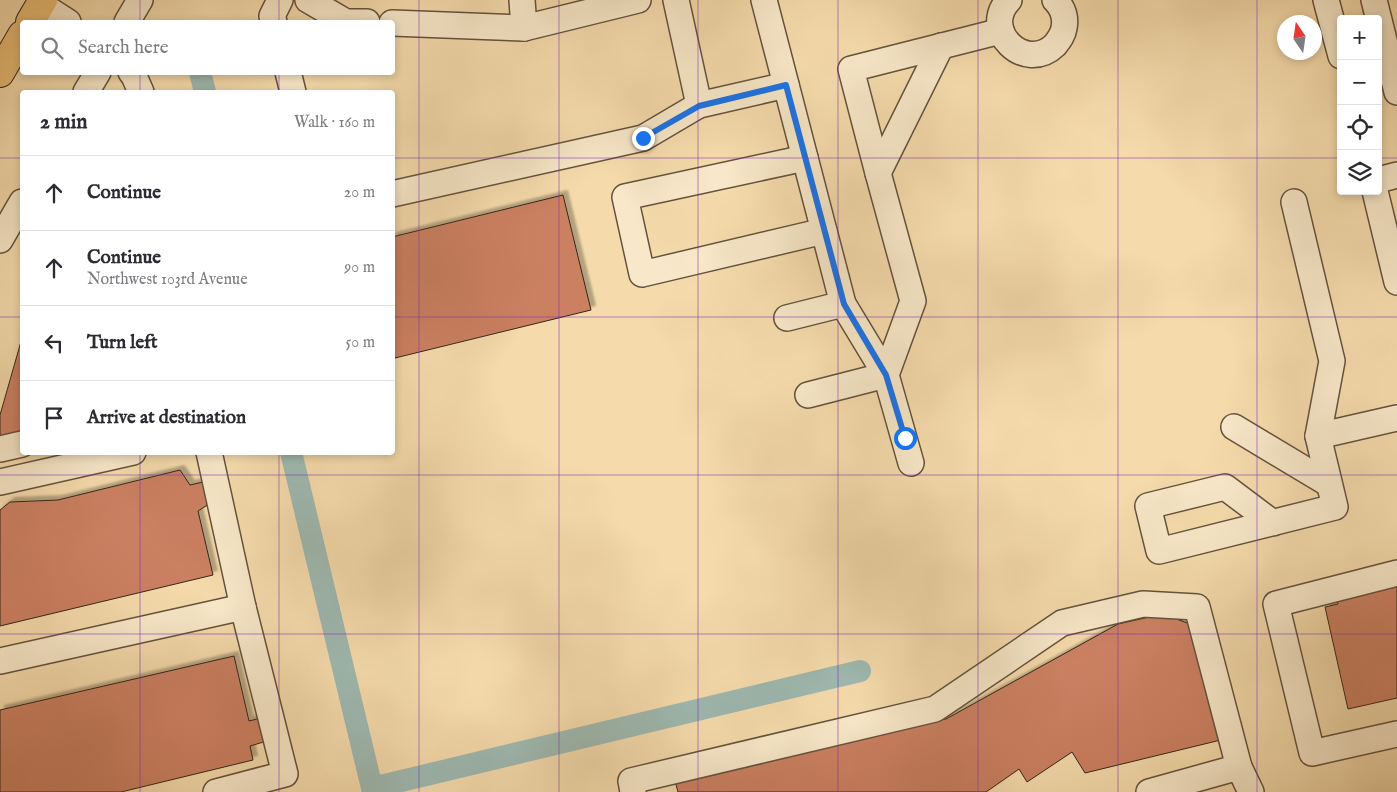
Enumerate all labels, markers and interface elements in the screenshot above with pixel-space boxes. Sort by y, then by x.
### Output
north arrow [1277,15,1322,60]
map controls [1337,15,1382,195]
button: + [1337,15,1382,60]
search box [20,20,395,75]
icon: search [38,34,66,62]
text: Search here [78,36,169,60]
button: − [1337,60,1382,105]
button: locate [1337,105,1382,150]
text: 2 min [40,109,87,136]
text: Walk · 160 m [294,113,375,133]
route end [632,127,655,150]
button: layers [1337,150,1382,195]
icon: ahead [40,179,68,207]
text: Continue [87,181,161,205]
text: 20 m [344,183,375,203]
text: Continue [87,246,161,270]
icon: ahead [40,254,68,282]
text: 90 m [344,258,375,278]
text: Northwest 103rd Avenue [87,270,248,290]
icon: left [40,329,68,357]
text: Turn left [87,331,158,355]
text: 50 m [346,333,375,353]
icon: arrive [40,404,68,432]
text: Arrive at destination [87,406,246,430]
route start [894,427,917,450]

